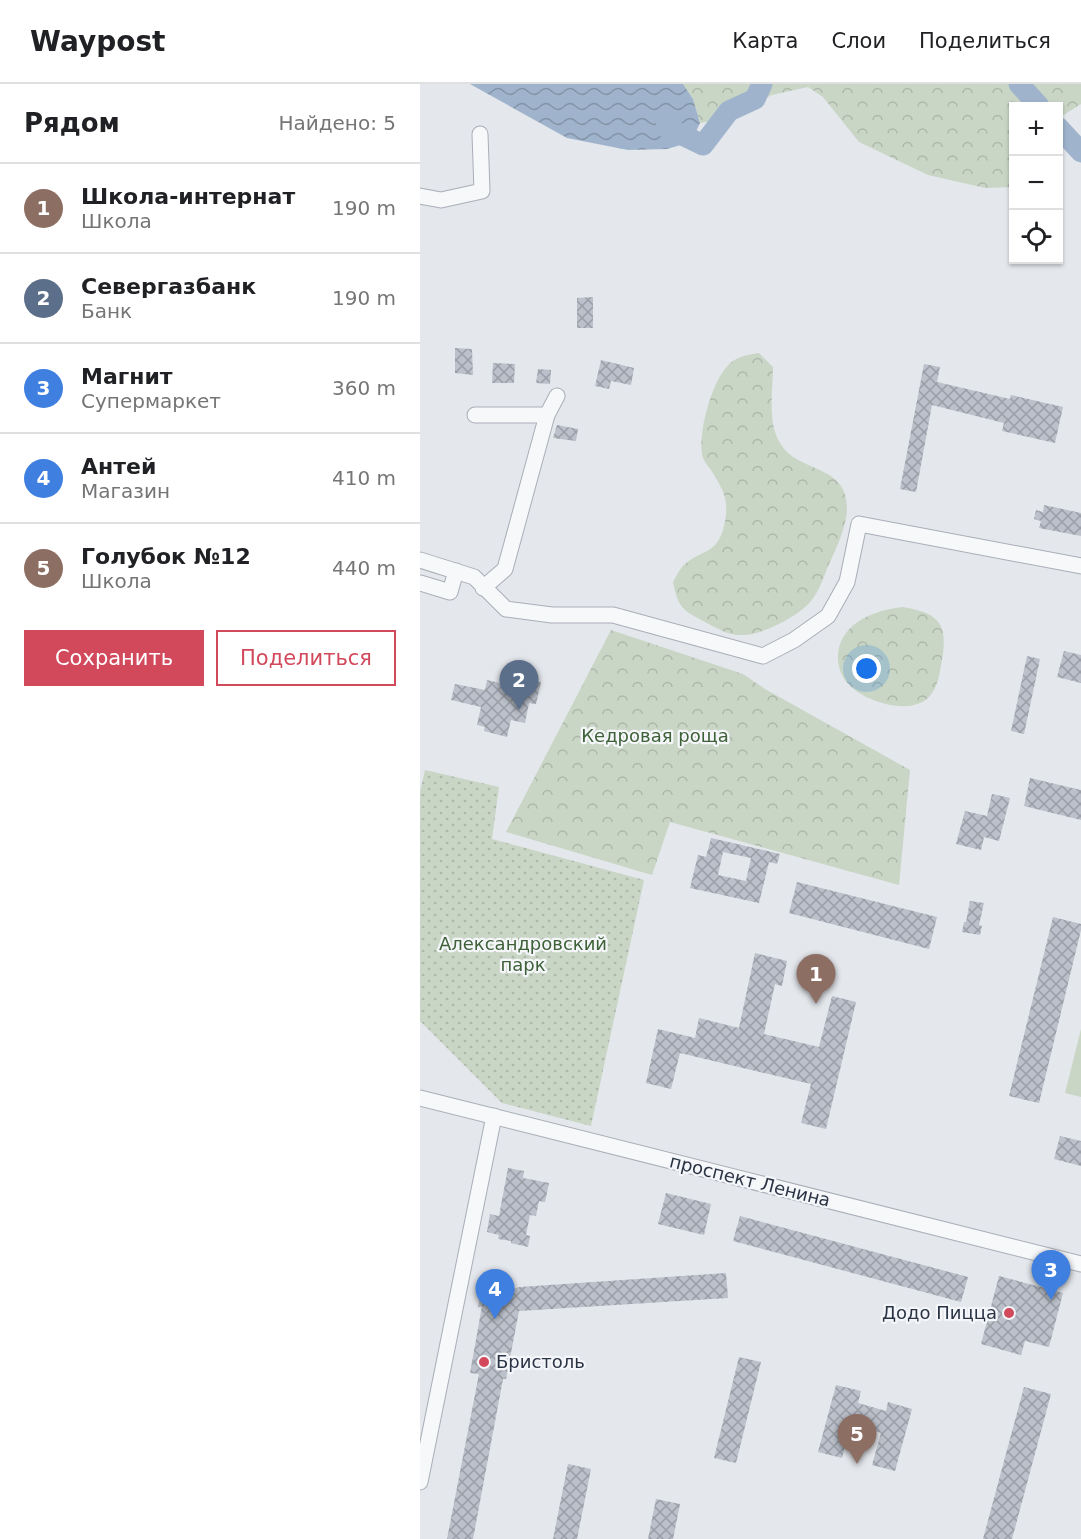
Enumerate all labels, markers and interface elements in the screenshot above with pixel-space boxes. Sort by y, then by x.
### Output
text: Waypost [30,25,166,58]
text: Карта [732,29,798,53]
text: Слои [831,29,886,53]
text: Поделиться [919,29,1051,53]
map controls [1009,102,1063,264]
button: + [1009,102,1063,156]
text: Рядом [24,108,120,138]
text: Найдено: 5 [278,111,396,135]
button: − [1009,156,1063,210]
text: Школа-интернат [81,184,295,209]
text: 1 [37,196,50,220]
text: 190 m [332,196,396,220]
text: Школа [81,209,152,233]
button: locate [1009,210,1063,264]
text: Севергазбанк [81,274,256,299]
text: 2 [37,286,50,310]
text: 190 m [332,286,396,310]
text: Банк [81,299,132,323]
text: Магнит [81,364,173,389]
text: 3 [37,376,50,400]
text: 360 m [332,376,396,400]
text: Супермаркет [81,389,221,413]
text: Антей [81,454,156,479]
text: 4 [37,466,50,490]
text: 410 m [332,466,396,490]
text: Магазин [81,479,170,503]
text: Голубок №12 [81,544,251,569]
text: 5 [37,556,50,580]
text: 440 m [332,556,396,580]
text: Школа [81,569,152,593]
button: Сохранить [24,630,204,686]
button: Поделиться [216,630,396,686]
your location [852,654,881,683]
pin: 2 [500,660,538,710]
park label: Кедровая роща [581,725,729,746]
park label: Александровский парк [439,933,607,975]
pin: 1 [796,954,836,1004]
street label: проспект Ленина [668,1150,833,1211]
pin: 3 [1032,1250,1070,1300]
pin: 4 [476,1270,514,1319]
place label: Додо Пицца [882,1302,997,1323]
marker: Додо Пицца [1002,1306,1016,1320]
place label: Бристоль [496,1351,585,1372]
marker: Бристоль [477,1355,491,1369]
pin: 5 [838,1414,876,1464]

